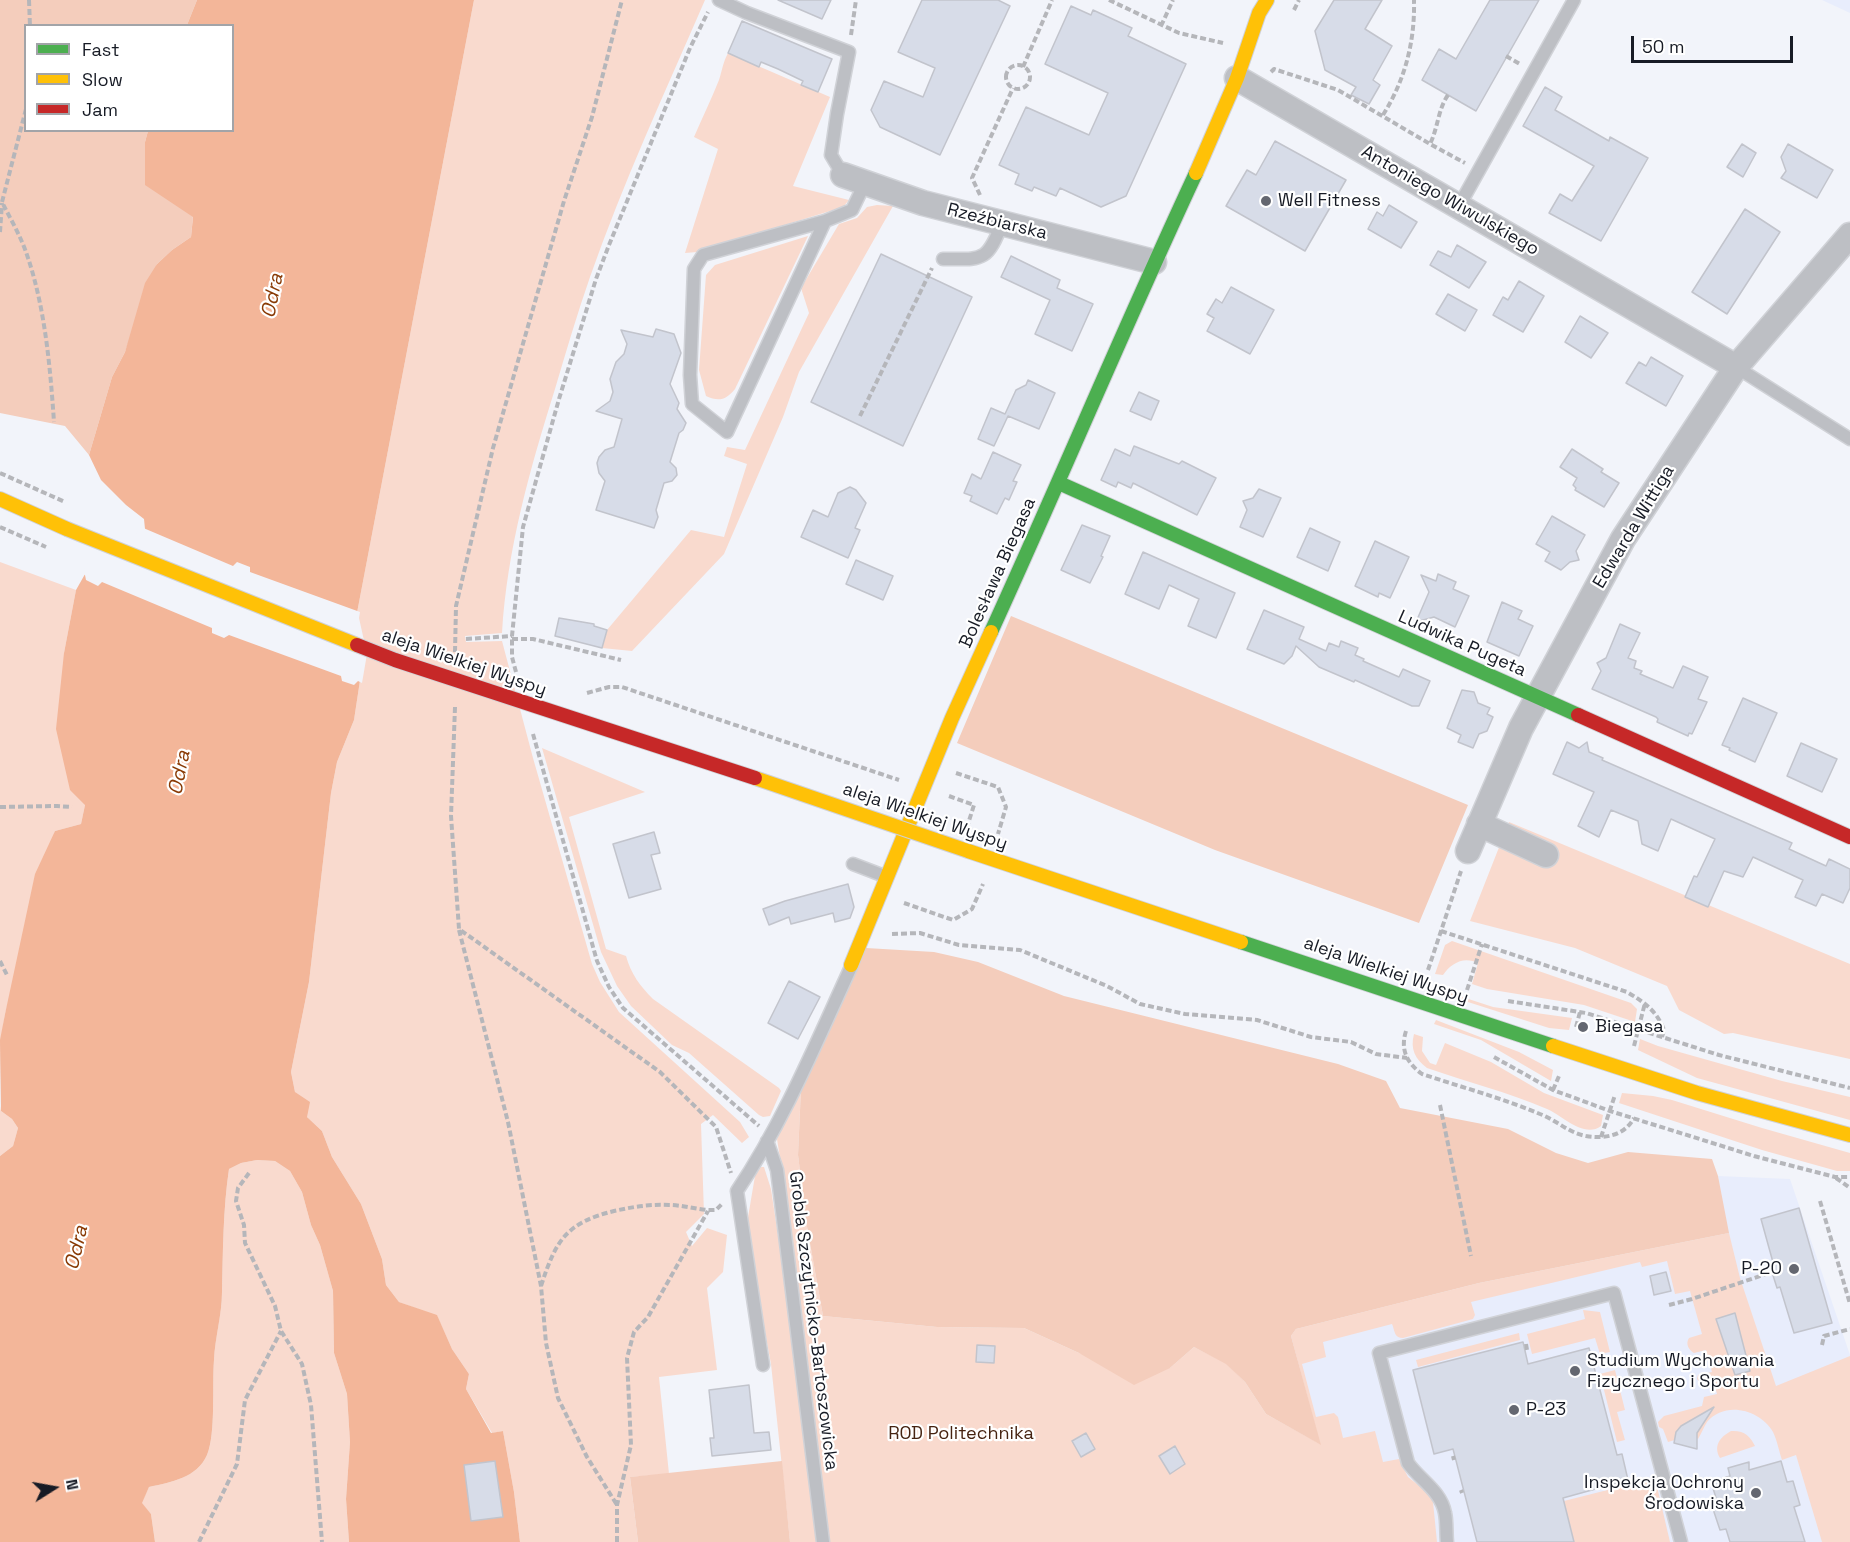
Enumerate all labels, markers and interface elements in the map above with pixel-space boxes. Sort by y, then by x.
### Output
legend [24,24,234,132]
scale bar [1634,24,1796,62]
text: 50 m [1642,35,1684,58]
text: Fast [82,38,119,61]
text: Slow [82,68,123,91]
text: Jam [82,98,118,121]
street label: Antoniego Wiwulskiego [1357,141,1543,261]
place label: Well Fitness [1278,190,1381,212]
marker: Well Fitness [1259,194,1273,208]
street label: Rzeźbiarska [945,199,1049,245]
water label: Odra [257,272,289,320]
street label: Edwarda Wittiga [1589,461,1679,593]
street label: Bolesława Biegasa [955,495,1041,651]
street label: Ludwika Pugeta [1395,606,1529,682]
street label: aleja Wielkiej Wyspy [379,625,549,701]
water label: Odra [164,749,196,797]
street label: aleja Wielkiej Wyspy [840,779,1010,855]
street label: aleja Wielkiej Wyspy [1301,933,1471,1009]
place label: Biegasa [1595,1016,1664,1038]
marker: Biegasa [1576,1020,1590,1034]
street label: Grobla Szczytnicko-Bartoszowicka [784,1170,842,1472]
water label: Odra [60,1223,94,1273]
place label: P-20 [1741,1258,1782,1280]
marker: P-20 [1787,1262,1801,1276]
place label: Studium Wychowania Fizycznego i Sportu [1587,1350,1774,1392]
marker: Studium Wychowania Fizycznego i Sportu [1568,1364,1582,1378]
place label: P-23 [1526,1399,1566,1421]
marker: P-23 [1507,1403,1521,1417]
park label: ROD Politechnika [888,1423,1034,1445]
north arrow [24,1458,84,1518]
place label: Inspekcja Ochrony Środowiska [1584,1472,1744,1514]
text: N [61,1477,83,1492]
marker: Inspekcja Ochrony Środowiska [1749,1486,1763,1500]

